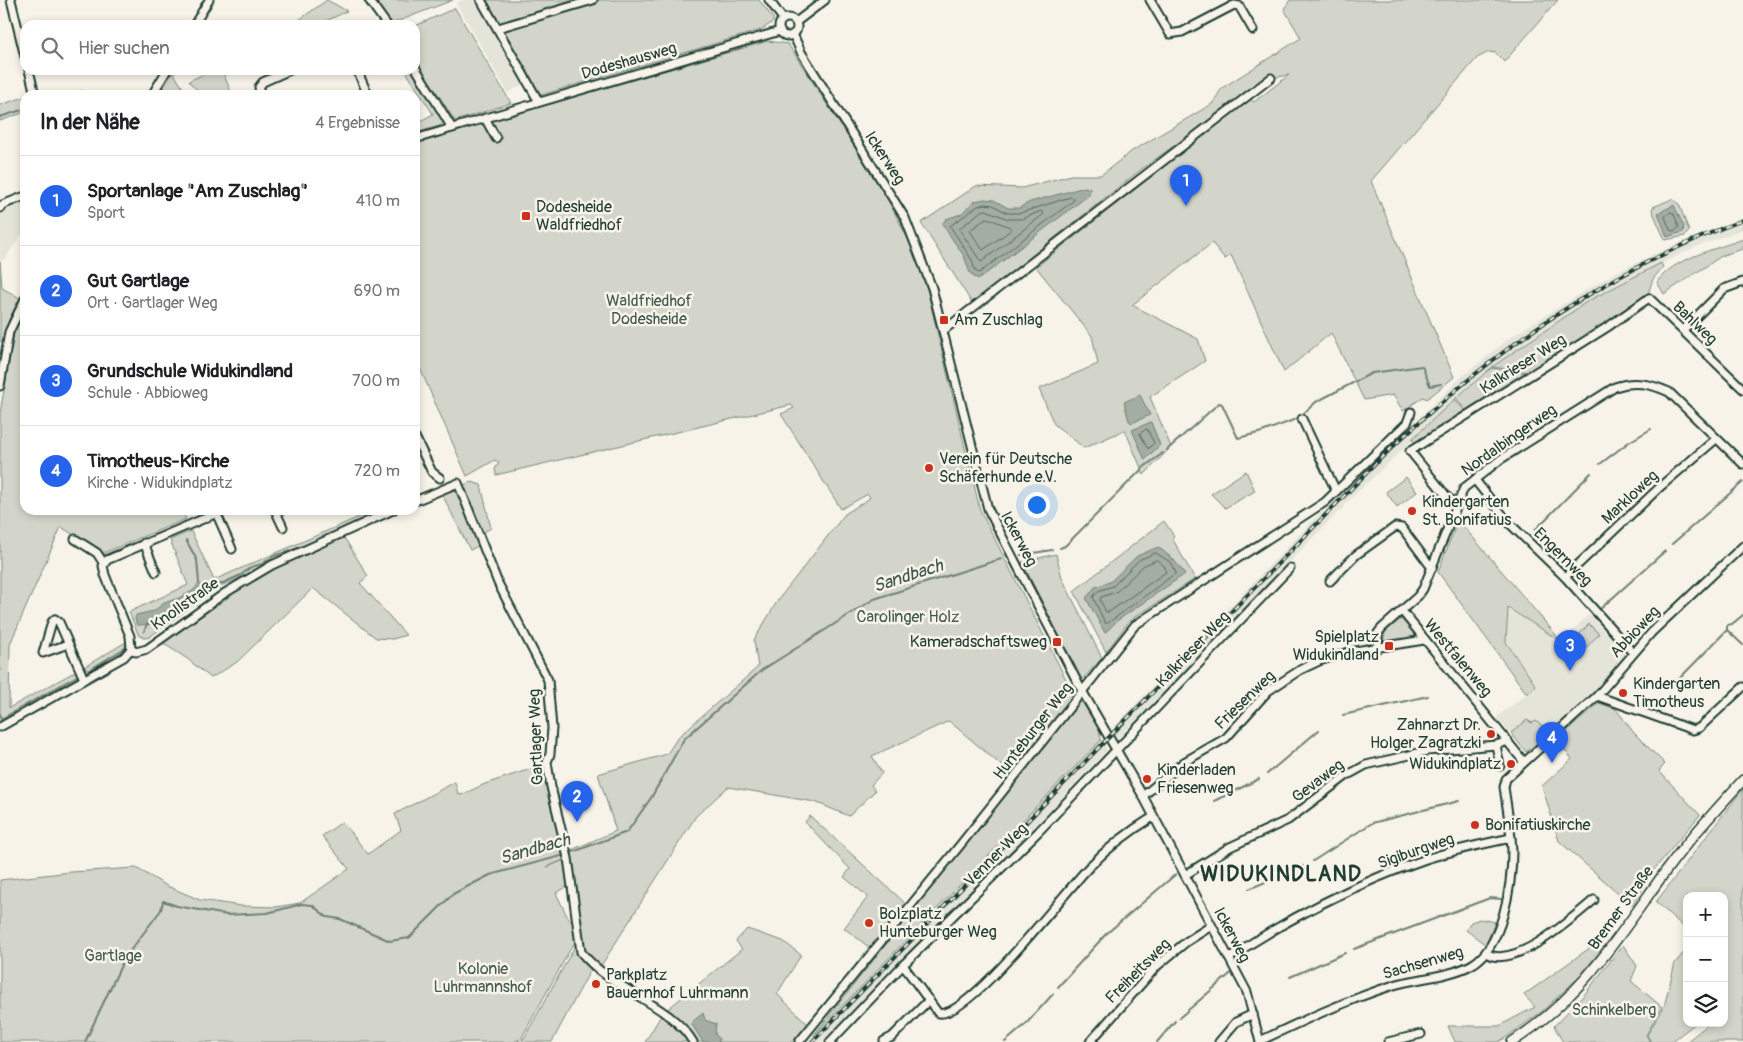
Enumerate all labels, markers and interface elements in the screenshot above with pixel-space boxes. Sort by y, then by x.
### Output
search box [20,20,420,75]
icon: search [38,34,66,62]
text: Hier suchen [78,36,170,60]
street label: Dodeshausweg [579,38,679,84]
text: In der Nähe [40,109,140,136]
text: 4 Ergebnisse [315,113,400,133]
street label: Ickerweg [860,128,910,188]
pin: 1 [1170,165,1202,206]
text: Sportanlage "Am Zuschlag" [87,179,308,203]
text: 1 [53,191,59,211]
text: 410 m [356,191,400,211]
place label: Dodesheide Waldfriedhof [536,197,623,235]
text: Sport [87,203,125,223]
marker: Dodesheide Waldfriedhof [520,210,532,222]
text: Gut Gartlage [87,269,189,293]
text: 2 [52,281,60,301]
text: 690 m [354,281,400,301]
park label: Waldfriedhof Dodesheide [606,291,693,329]
text: Ort · Gartlager Weg [87,293,218,313]
street label: Bahlweg [1668,297,1722,349]
place label: Am Zuschlag [954,310,1043,330]
marker: Am Zuschlag [938,314,950,326]
street label: Kalkrieser Weg [1476,330,1570,398]
text: Grundschule Widukindland [87,359,293,383]
text: 3 [52,371,60,391]
text: 700 m [352,371,400,391]
text: Schule · Abbioweg [87,383,208,403]
street label: Nordalbingerweg [1457,400,1561,480]
text: Timotheus-Kirche [87,449,229,473]
place label: Verein für Deutsche Schäferhunde e.V. [939,449,1072,487]
text: 4 [51,461,61,481]
text: 720 m [354,461,400,481]
marker: Verein für Deutsche Schäferhunde e.V. [923,462,935,474]
street label: Markloweg [1597,466,1663,528]
text: Kirche · Widukindplatz [87,473,233,493]
your location [1024,492,1050,518]
place label: Kindergarten St. Bonifatius [1422,492,1511,530]
marker: Kindergarten St. Bonifatius [1406,505,1418,517]
street label: Ickerweg [996,508,1042,570]
street label: Engernweg [1529,523,1597,591]
water label: Sandbach [870,553,947,598]
street label: Knollstraße [147,573,223,635]
street label: Abbioweg [1606,602,1664,662]
park label: Carolinger Holz [857,607,959,627]
street label: Kalkrieser Weg [1152,607,1234,691]
street label: Westfalenweg [1420,615,1496,701]
place label: Spielplatz Widukindland [1293,627,1379,665]
pin: 3 [1554,630,1586,671]
place label: Kameradschaftsweg [910,632,1047,652]
marker: Kameradschaftsweg [1051,636,1063,648]
marker: Spielplatz Widukindland [1383,640,1395,652]
street label: Friesenweg [1211,666,1279,734]
place label: Kindergarten Timotheus [1633,674,1720,712]
street label: Hunteburger Weg [989,678,1077,784]
marker: Kindergarten Timotheus [1617,687,1629,699]
street label: Gartlager Weg [524,689,548,785]
place label: Zahnarzt Dr. Holger Zagratzki [1370,715,1481,753]
pin: 4 [1536,722,1568,763]
marker: Zahnarzt Dr. Holger Zagratzki [1485,728,1497,740]
place label: Widukindplatz [1409,754,1501,774]
street label: Gevaweg [1288,755,1348,807]
marker: Widukindplatz [1505,758,1517,770]
place label: Kinderladen Friesenweg [1157,760,1236,798]
marker: Kinderladen Friesenweg [1141,773,1153,785]
pin: 2 [561,781,593,822]
place label: Bonifatiuskirche [1485,815,1591,835]
street label: Venner Weg [960,819,1032,891]
marker: Bonifatiuskirche [1469,819,1481,831]
water label: Sandbach [497,828,574,870]
street label: Sigiburgweg [1375,829,1457,873]
district label: WIDUKINDLAND [1200,861,1362,888]
street label: Bremer Straße [1584,862,1658,954]
map controls [1683,892,1728,1027]
button: + [1683,892,1728,937]
place label: Bolzplatz Hunteburger Weg [879,904,997,942]
street label: Ickerweg [1209,904,1255,966]
marker: Bolzplatz Hunteburger Weg [863,917,875,929]
street label: Freiheitsweg [1101,934,1175,1008]
button: − [1683,937,1728,982]
street label: Sachsenweg [1380,942,1466,984]
park label: Gartlage [84,946,142,966]
park label: Kolonie Luhrmannshof [434,959,533,997]
place label: Parkplatz Bauernhof Luhrmann [606,965,749,1003]
marker: Parkplatz Bauernhof Luhrmann [590,978,602,990]
button: layers [1683,982,1728,1027]
park label: Schinkelberg [1572,1000,1656,1020]

